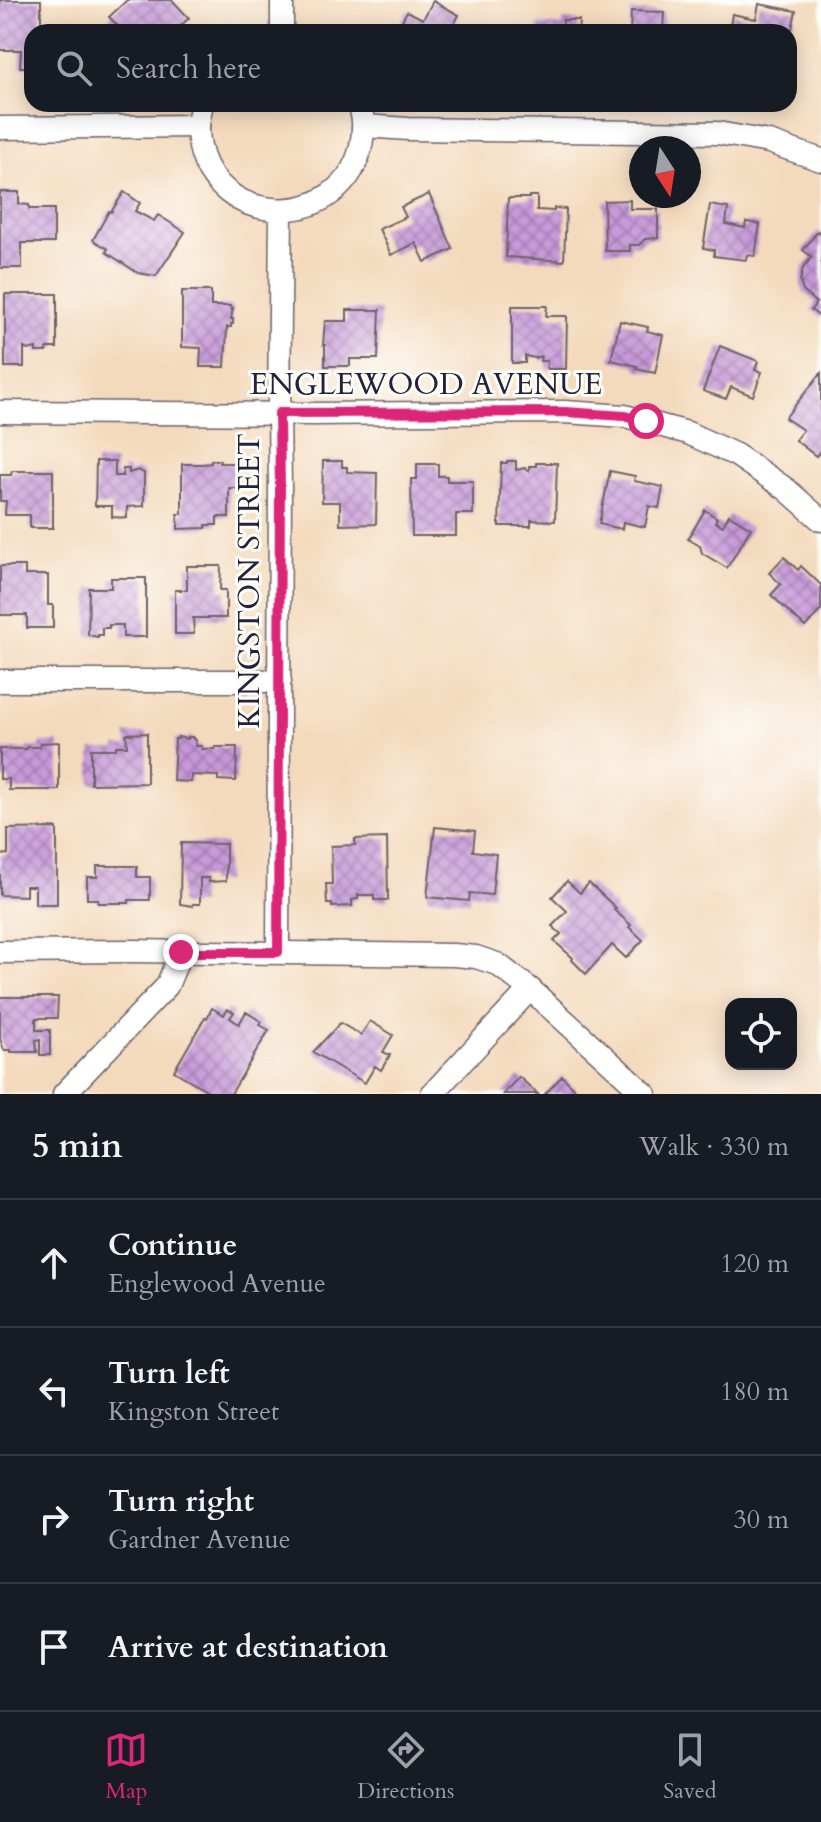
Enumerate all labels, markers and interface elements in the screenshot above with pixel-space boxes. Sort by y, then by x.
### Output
search box [24,24,797,112]
icon: search [52,46,96,90]
text: Search here [116,48,261,89]
north arrow [629,136,701,208]
street label: ENGLEWOOD AVENUE [250,364,602,405]
route start [628,403,664,439]
street label: KINGSTON STREET [229,433,270,729]
route end [163,934,199,970]
map controls [725,998,797,1070]
button: locate [725,998,797,1070]
text: 5 min [32,1123,123,1169]
text: Walk · 330 m [639,1129,789,1164]
text: Continue [108,1225,237,1266]
icon: ahead [32,1241,76,1285]
text: 120 m [720,1246,789,1281]
text: Englewood Avenue [108,1266,326,1301]
text: Turn left [108,1353,230,1394]
icon: left [32,1369,76,1413]
text: 180 m [720,1374,789,1409]
text: Kingston Street [108,1394,279,1429]
text: Turn right [108,1481,254,1522]
icon: right [32,1497,76,1541]
text: 30 m [733,1502,789,1537]
text: Gardner Avenue [108,1522,291,1557]
icon: arrive [32,1625,76,1669]
text: Arrive at destination [108,1627,388,1668]
tab: Map [104,1728,148,1806]
tab: Directions [357,1728,454,1806]
tab: Saved [663,1728,717,1806]

